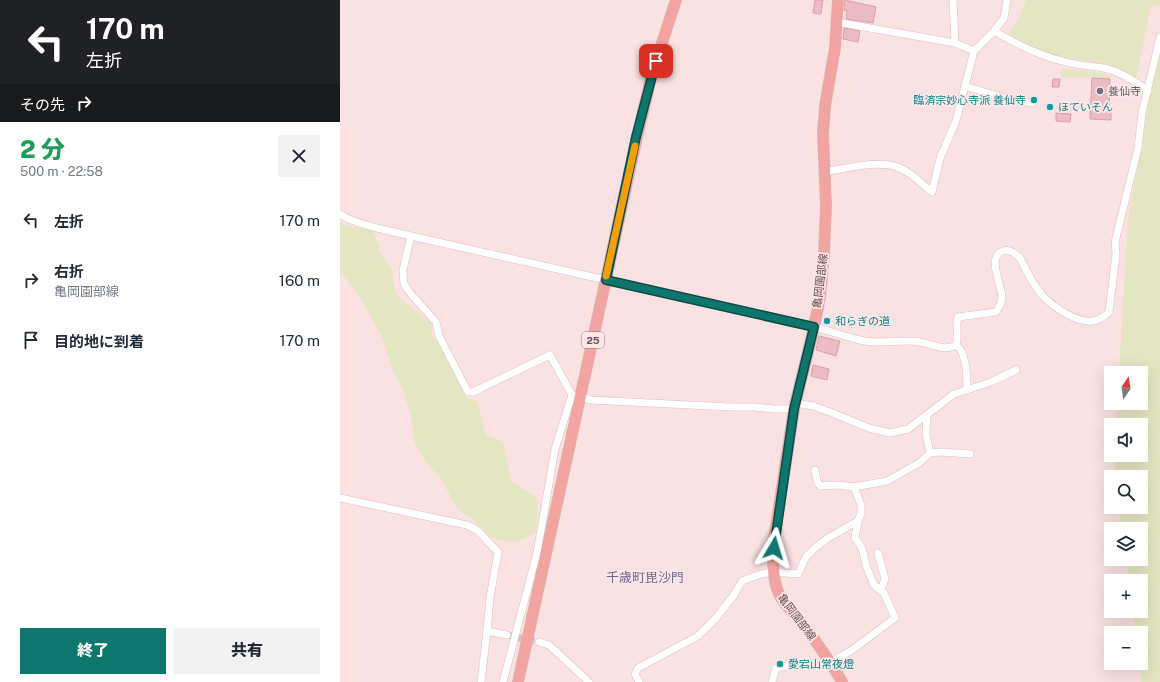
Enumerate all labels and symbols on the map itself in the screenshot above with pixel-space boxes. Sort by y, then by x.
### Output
pin [639,44,673,78]
place label: 養仙寺 [1108,85,1141,97]
marker: 養仙寺 [1095,86,1105,96]
place label: 臨済宗妙心寺派 養仙寺 [913,94,1026,106]
marker: 臨済宗妙心寺派 養仙寺 [1029,95,1039,105]
place label: ほていそん [1058,101,1113,113]
marker: ほていそん [1045,102,1055,112]
street label: 亀岡園部線 [811,253,829,309]
place label: 和らぎの道 [835,315,890,327]
marker: 和らぎの道 [822,316,832,326]
road number: 25 [582,332,604,348]
north arrow [1104,366,1148,410]
position arrow [753,527,795,569]
district label: 千歳町毘沙門 [606,570,684,585]
street label: 亀岡園部線 [776,591,818,643]
place label: 愛宕山常夜燈 [788,658,854,670]
marker: 愛宕山常夜燈 [775,659,785,669]

